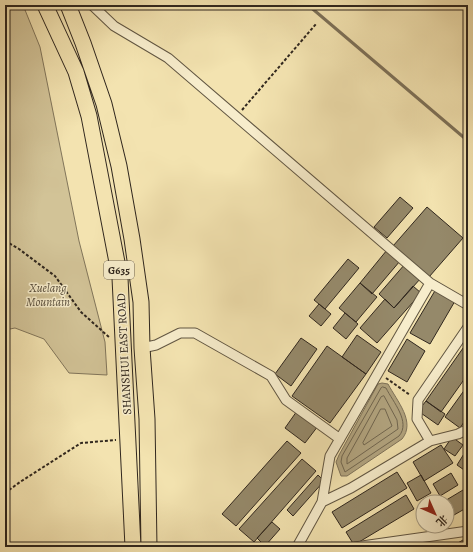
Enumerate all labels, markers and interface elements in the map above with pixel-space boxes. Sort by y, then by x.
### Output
road number: G635 [104,261,134,279]
park label: Xuelang Mountain [26,280,70,310]
street label: SHANSHUI EAST ROAD [113,293,135,415]
north arrow [415,494,455,534]
text: 北 [433,512,451,530]

